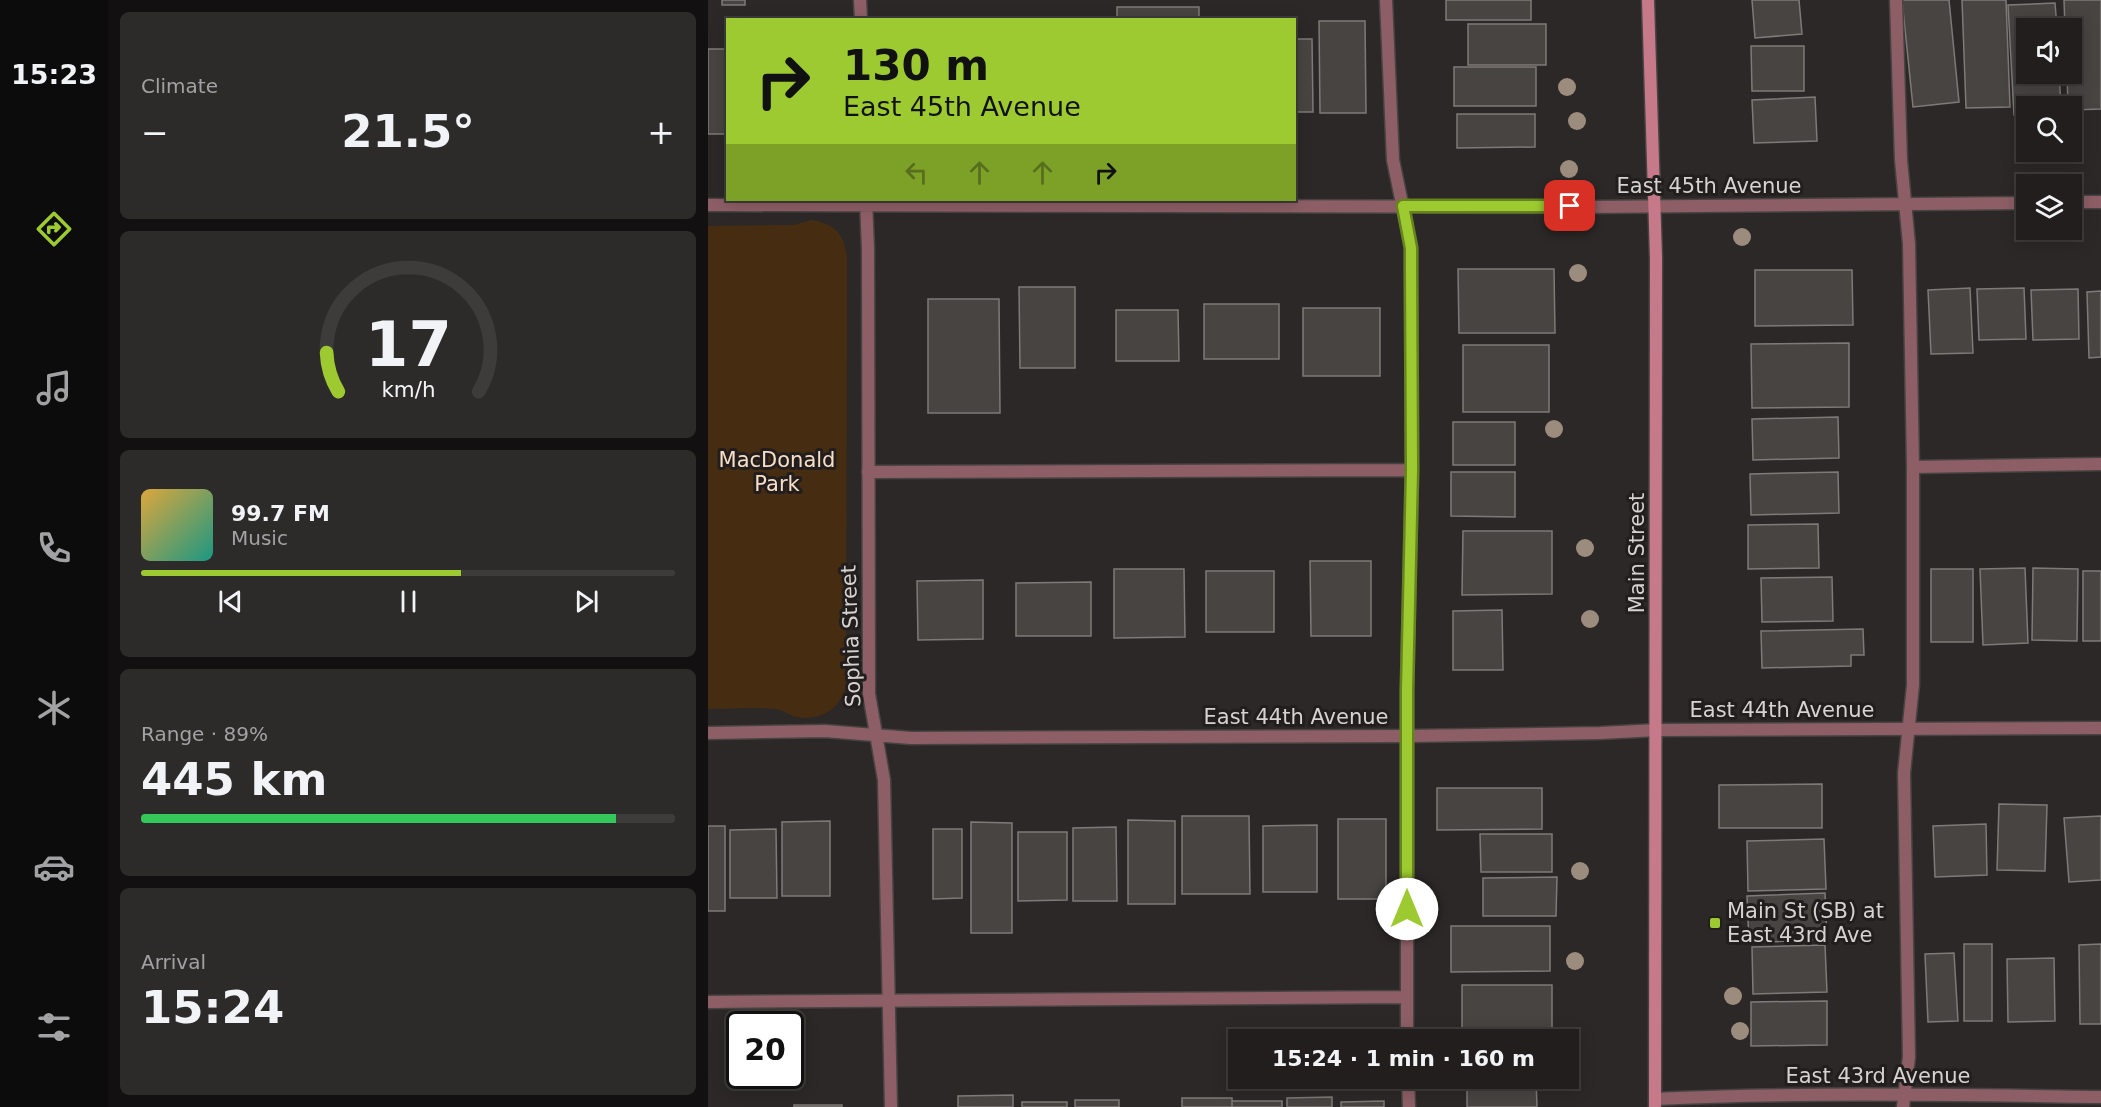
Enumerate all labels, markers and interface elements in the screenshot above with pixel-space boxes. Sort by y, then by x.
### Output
map controls [2016,18,2082,240]
button: sound [2016,18,2082,84]
text: 130 m [843,41,989,90]
icon: right [744,42,822,120]
text: 15:23 [11,59,97,90]
text: Climate [141,74,218,98]
text: East 45th Avenue [843,91,1081,122]
button: search [2016,96,2082,162]
text: 21.5° [341,105,475,158]
text: − [141,113,169,152]
text: + [647,113,675,152]
icon: left [900,156,933,189]
icon: ahead [963,156,996,189]
icon: ahead [1026,156,1059,189]
icon: right [1089,156,1122,189]
street label: East 45th Avenue [1617,174,1801,198]
button: layers [2016,174,2082,240]
pin [1544,180,1595,231]
icon: arrive [1553,189,1586,222]
icon: directions [33,208,75,250]
text: 17 [365,308,451,381]
icon: music [33,367,75,409]
text: km/h [381,377,435,402]
park label: MacDonald Park [719,448,835,496]
street label: Main Street [1625,493,1649,613]
text: 99.7 FM [231,501,330,526]
text: Music [231,526,288,550]
icon: phone [33,527,75,569]
street label: Sophia Street [837,565,865,707]
icon: previous [214,585,247,618]
icon: pause [392,585,425,618]
icon: next [570,585,603,618]
icon: climate [33,687,75,729]
street label: East 44th Avenue [1690,698,1874,722]
street label: East 44th Avenue [1204,705,1388,729]
text: Range · 89% [141,722,268,746]
text: 445 km [141,753,327,806]
icon: car [33,846,75,888]
position arrow [1375,877,1439,941]
place label: Main St (SB) at East 43rd Ave [1727,899,1884,947]
marker: Main St (SB) at East 43rd Ave [1708,916,1722,930]
text: Arrival [141,950,206,974]
text: 15:24 [141,981,284,1034]
icon: filters [33,1006,75,1048]
speed limit sign: 20 [726,1011,804,1089]
text: 15:24 · 1 min · 160 m [1272,1046,1535,1071]
street label: East 43rd Avenue [1785,1064,1971,1088]

